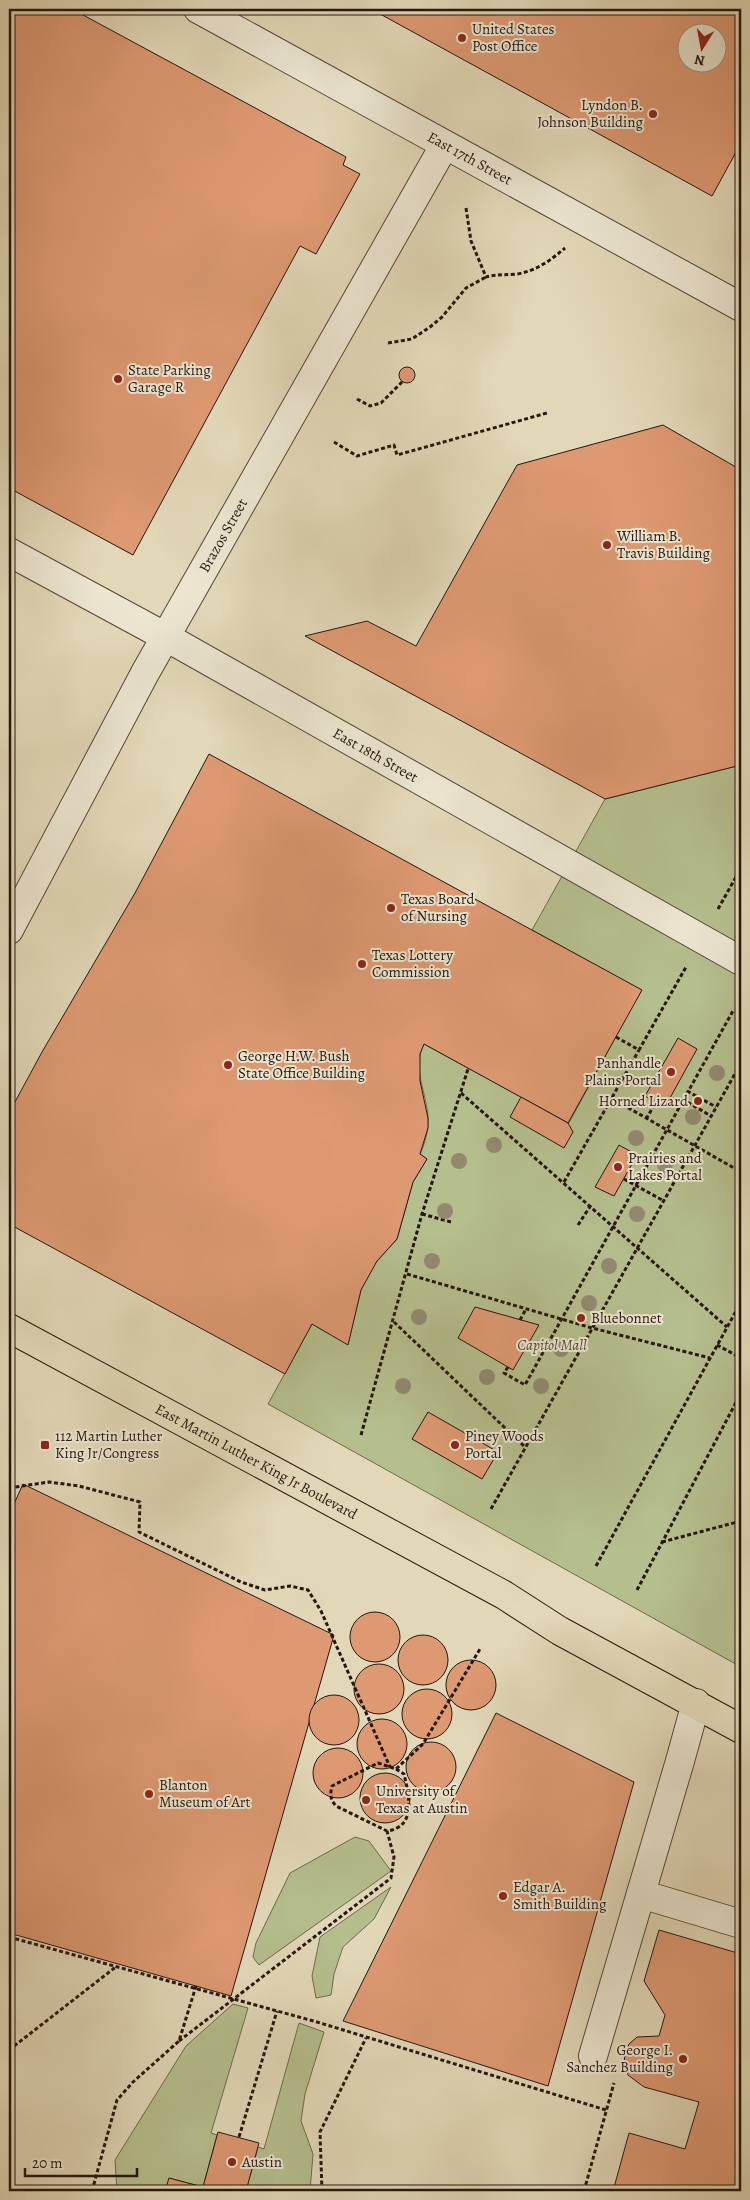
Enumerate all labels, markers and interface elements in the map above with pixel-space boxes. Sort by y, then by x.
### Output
place label: United States Post Office [472,19,555,56]
north arrow [678,22,728,72]
marker: United States Post Office [456,32,468,44]
text: N [693,50,706,71]
place label: Lyndon B. Johnson Building [537,95,643,132]
marker: Lyndon B. Johnson Building [647,108,659,120]
street label: East 17th Street [424,127,516,190]
place label: State Parking Garage R [128,360,211,397]
marker: State Parking Garage R [112,373,124,385]
street label: Brazos Street [194,495,252,576]
place label: William B. Travis Building [616,526,710,563]
marker: William B. Travis Building [601,539,613,551]
street label: East 18th Street [329,723,422,787]
place label: Texas Board of Nursing [401,889,475,926]
marker: Texas Board of Nursing [385,902,397,914]
place label: Texas Lottery Commission [372,945,453,982]
marker: Texas Lottery Commission [356,958,368,970]
place label: George H.W. Bush State Office Building [238,1046,366,1083]
place label: Panhandle Plains Portal [584,1053,661,1090]
marker: George H.W. Bush State Office Building [222,1059,234,1071]
marker: Panhandle Plains Portal [665,1066,677,1078]
place label: Horned Lizard [598,1091,689,1111]
marker: Horned Lizard [692,1095,704,1107]
place label: Prairies and Lakes Portal [628,1148,703,1185]
marker: Prairies and Lakes Portal [612,1161,624,1173]
place label: Bluebonnet [591,1308,662,1328]
marker: Bluebonnet [575,1312,587,1324]
park label: Capitol Mall [517,1335,587,1355]
street label: East Martin Luther King Jr Boulevard [152,1399,362,1525]
place label: 112 Martin Luther King Jr/Congress [55,1426,162,1463]
place label: Piney Woods Portal [465,1426,544,1463]
marker: 112 Martin Luther King Jr/Congress [39,1439,51,1451]
marker: Piney Woods Portal [449,1439,461,1451]
place label: Blanton Museum of Art [159,1775,250,1812]
place label: University of Texas at Austin [376,1781,467,1818]
marker: Blanton Museum of Art [143,1788,155,1800]
marker: University of Texas at Austin [360,1794,372,1806]
place label: Edgar A. Smith Building [513,1877,607,1914]
marker: Edgar A. Smith Building [497,1890,509,1902]
place label: George I. Sanchez Building [566,2040,673,2077]
marker: George I. Sanchez Building [677,2053,689,2065]
scale bar [25,2145,138,2177]
place label: Austin [241,2152,282,2172]
text: 20 m [32,2153,63,2173]
marker: Austin [226,2156,238,2168]

